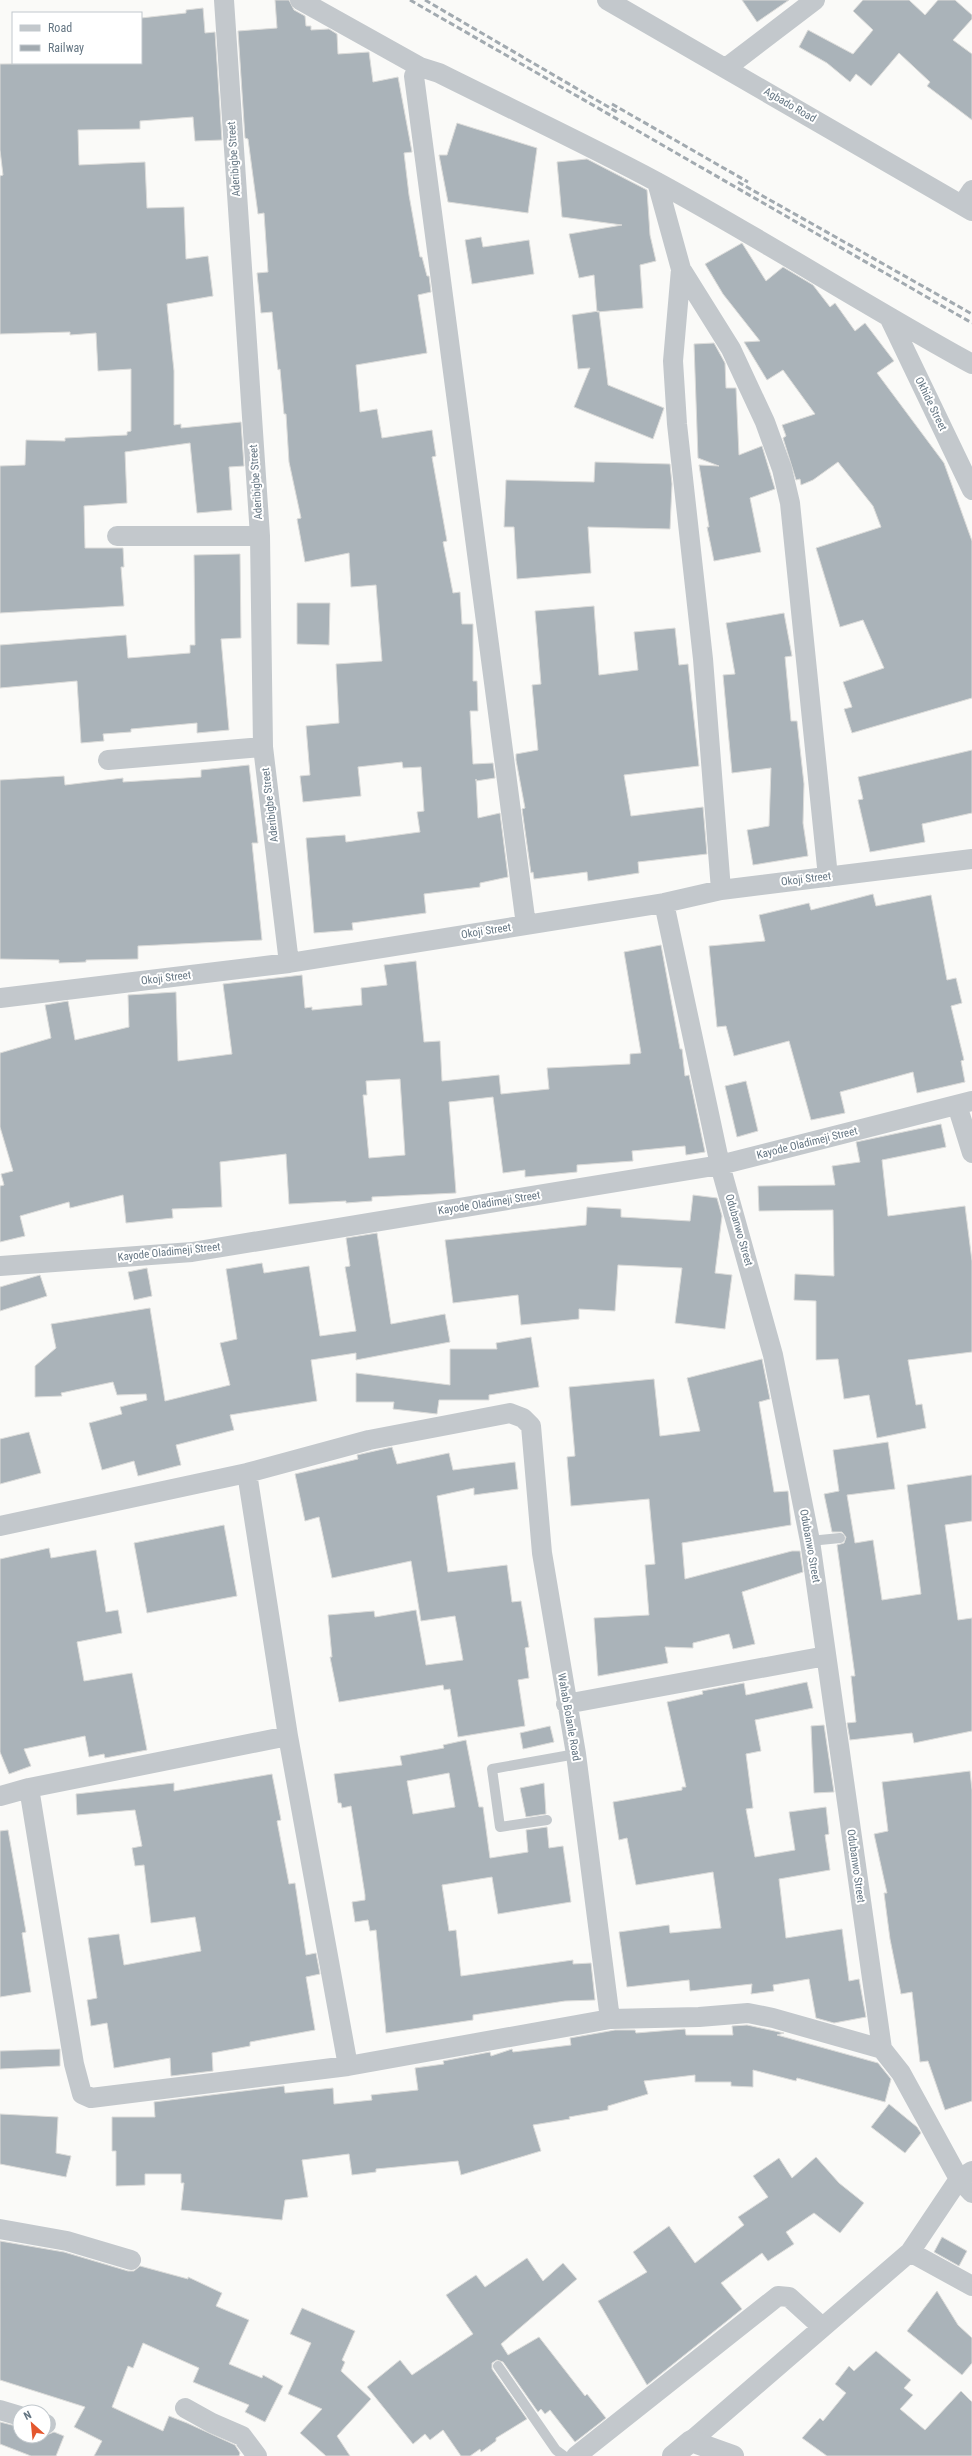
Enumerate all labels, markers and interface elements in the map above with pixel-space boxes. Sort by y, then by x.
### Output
legend [12,12,142,64]
text: Road [48,21,72,35]
text: Railway [48,41,84,55]
street label: Agbado Road [762,85,818,125]
street label: Aderibigbe Street [225,121,243,197]
street label: Okhide Street [912,375,950,433]
street label: Aderibigbe Street [247,444,265,520]
street label: Aderibigbe Street [259,767,281,843]
street label: Okoji Street [780,869,832,889]
street label: Okoji Street [460,921,512,941]
street label: Okoji Street [140,968,192,988]
street label: Kayode Oladimeji Street [755,1124,859,1162]
street label: Kayode Oladimeji Street [437,1188,541,1218]
street label: Odubanwo Street [722,1192,756,1268]
street label: Kayode Oladimeji Street [117,1240,221,1264]
street label: Odubanwo Street [797,1508,823,1584]
street label: Wahab Bolanle Road [555,1672,583,1762]
street label: Odubanwo Street [844,1828,868,1904]
north arrow [12,2404,52,2444]
text: N [22,2408,34,2423]

